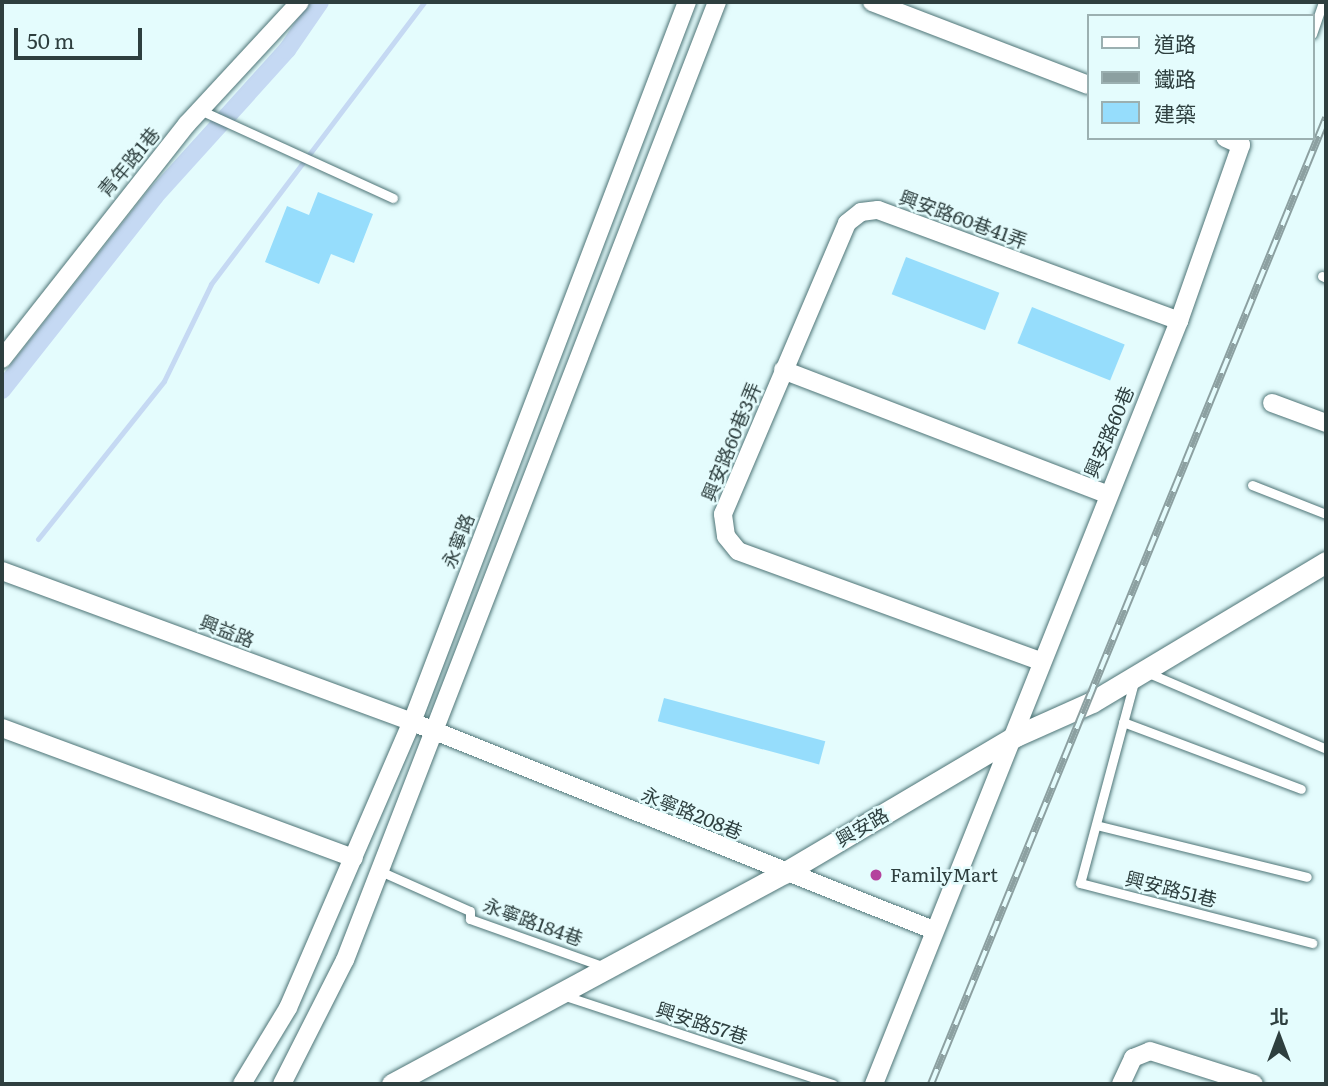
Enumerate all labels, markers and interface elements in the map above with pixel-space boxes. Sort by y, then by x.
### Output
scale bar [18,14,145,58]
legend [1086,14,1314,140]
text: 50 m [27,24,74,55]
text: 道路 [1154,27,1196,58]
text: 鐵路 [1154,62,1196,93]
text: 建築 [1154,97,1196,128]
street label: 青年路1巷 [93,123,165,201]
street label: 興安路60巷41弄 [896,185,1030,253]
street label: 興安路60巷3弄 [697,379,765,505]
street label: 興安路60巷 [1080,383,1138,481]
street label: 永寧路 [437,510,479,572]
street label: 興益路 [196,610,258,652]
street label: 永寧路208巷 [638,782,746,844]
street label: 興安路 [832,803,892,851]
place label: FamilyMart [890,864,998,886]
marker: FamilyMart [868,867,884,883]
street label: 興安路51巷 [1123,867,1219,911]
street label: 永寧路184巷 [480,893,586,951]
street label: 興安路57巷 [653,997,751,1049]
north arrow [1244,1002,1314,1072]
text: 北 [1269,1002,1289,1030]

